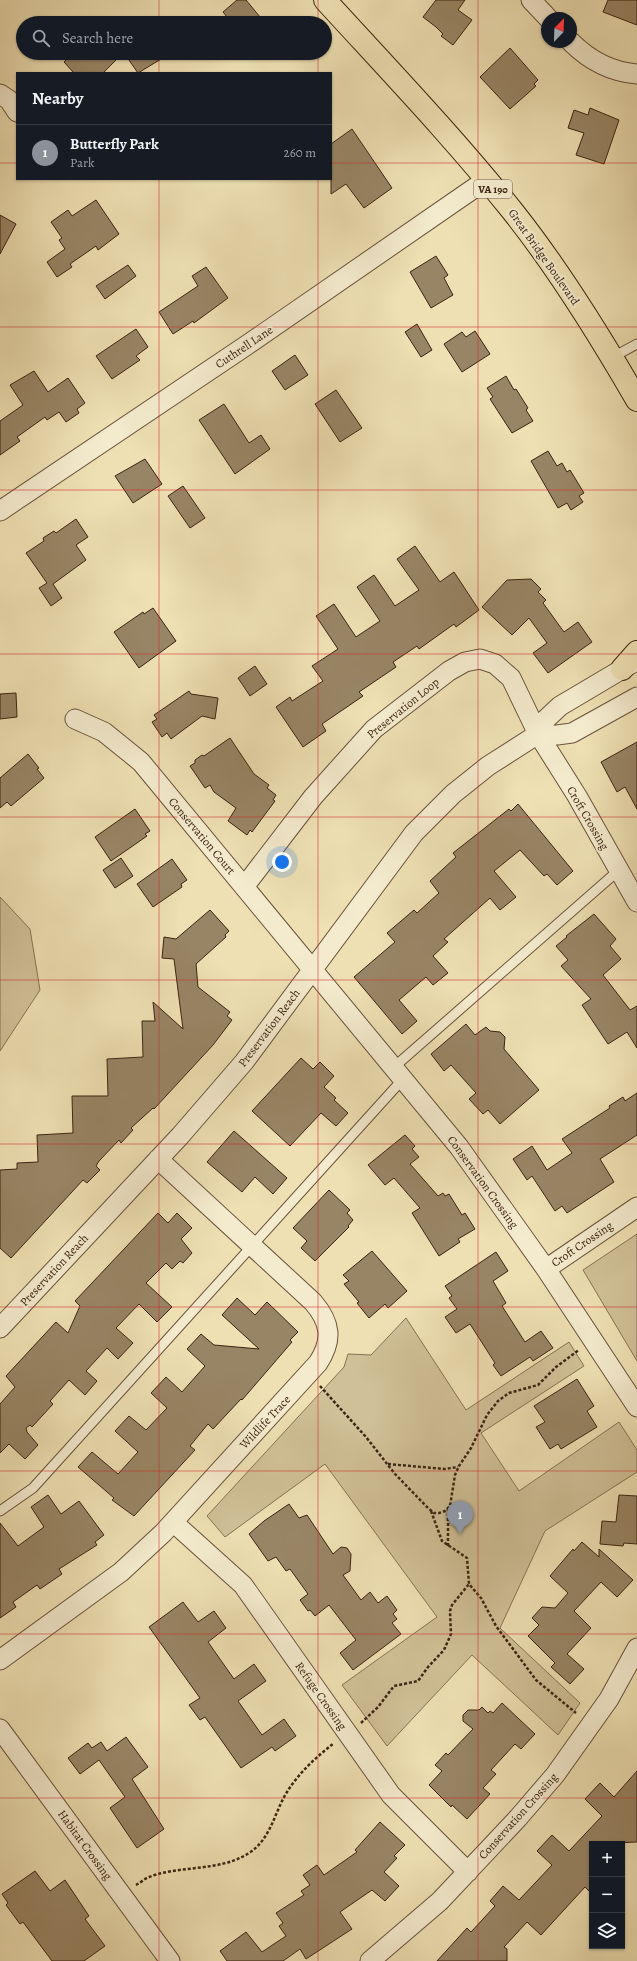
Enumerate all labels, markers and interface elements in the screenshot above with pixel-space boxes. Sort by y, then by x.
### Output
north arrow [541,12,577,48]
search box [16,16,332,60]
icon: search [30,27,52,49]
text: Search here [62,28,133,48]
text: Nearby [32,87,83,110]
text: Butterfly Park [70,134,159,154]
text: 1 [43,144,47,161]
text: 260 m [283,144,316,161]
text: Park [70,154,94,171]
road number: VA 190 [474,180,512,198]
street label: Great Bridge Boulevard [505,206,584,309]
street label: Cuthrell Lane [212,322,276,372]
street label: Preservation Loop [363,674,443,742]
street label: Croft Crossing [563,783,613,853]
street label: Conservation Court [165,794,239,878]
your location [272,852,292,872]
street label: Preservation Reach [234,985,304,1070]
street label: Conservation Crossing [444,1132,522,1232]
street label: Croft Crossing [548,1217,616,1271]
street label: Preservation Reach [16,1230,92,1310]
street label: Wildlife Trace [235,1392,294,1453]
pin: 1 [447,1501,473,1534]
street label: Refuge Crossing [292,1659,350,1733]
street label: Conservation Crossing [475,1769,561,1863]
street label: Habitat Crossing [54,1807,116,1883]
map controls [589,1841,625,1949]
button: + [589,1841,625,1877]
button: − [589,1877,625,1913]
button: layers [589,1913,625,1949]

